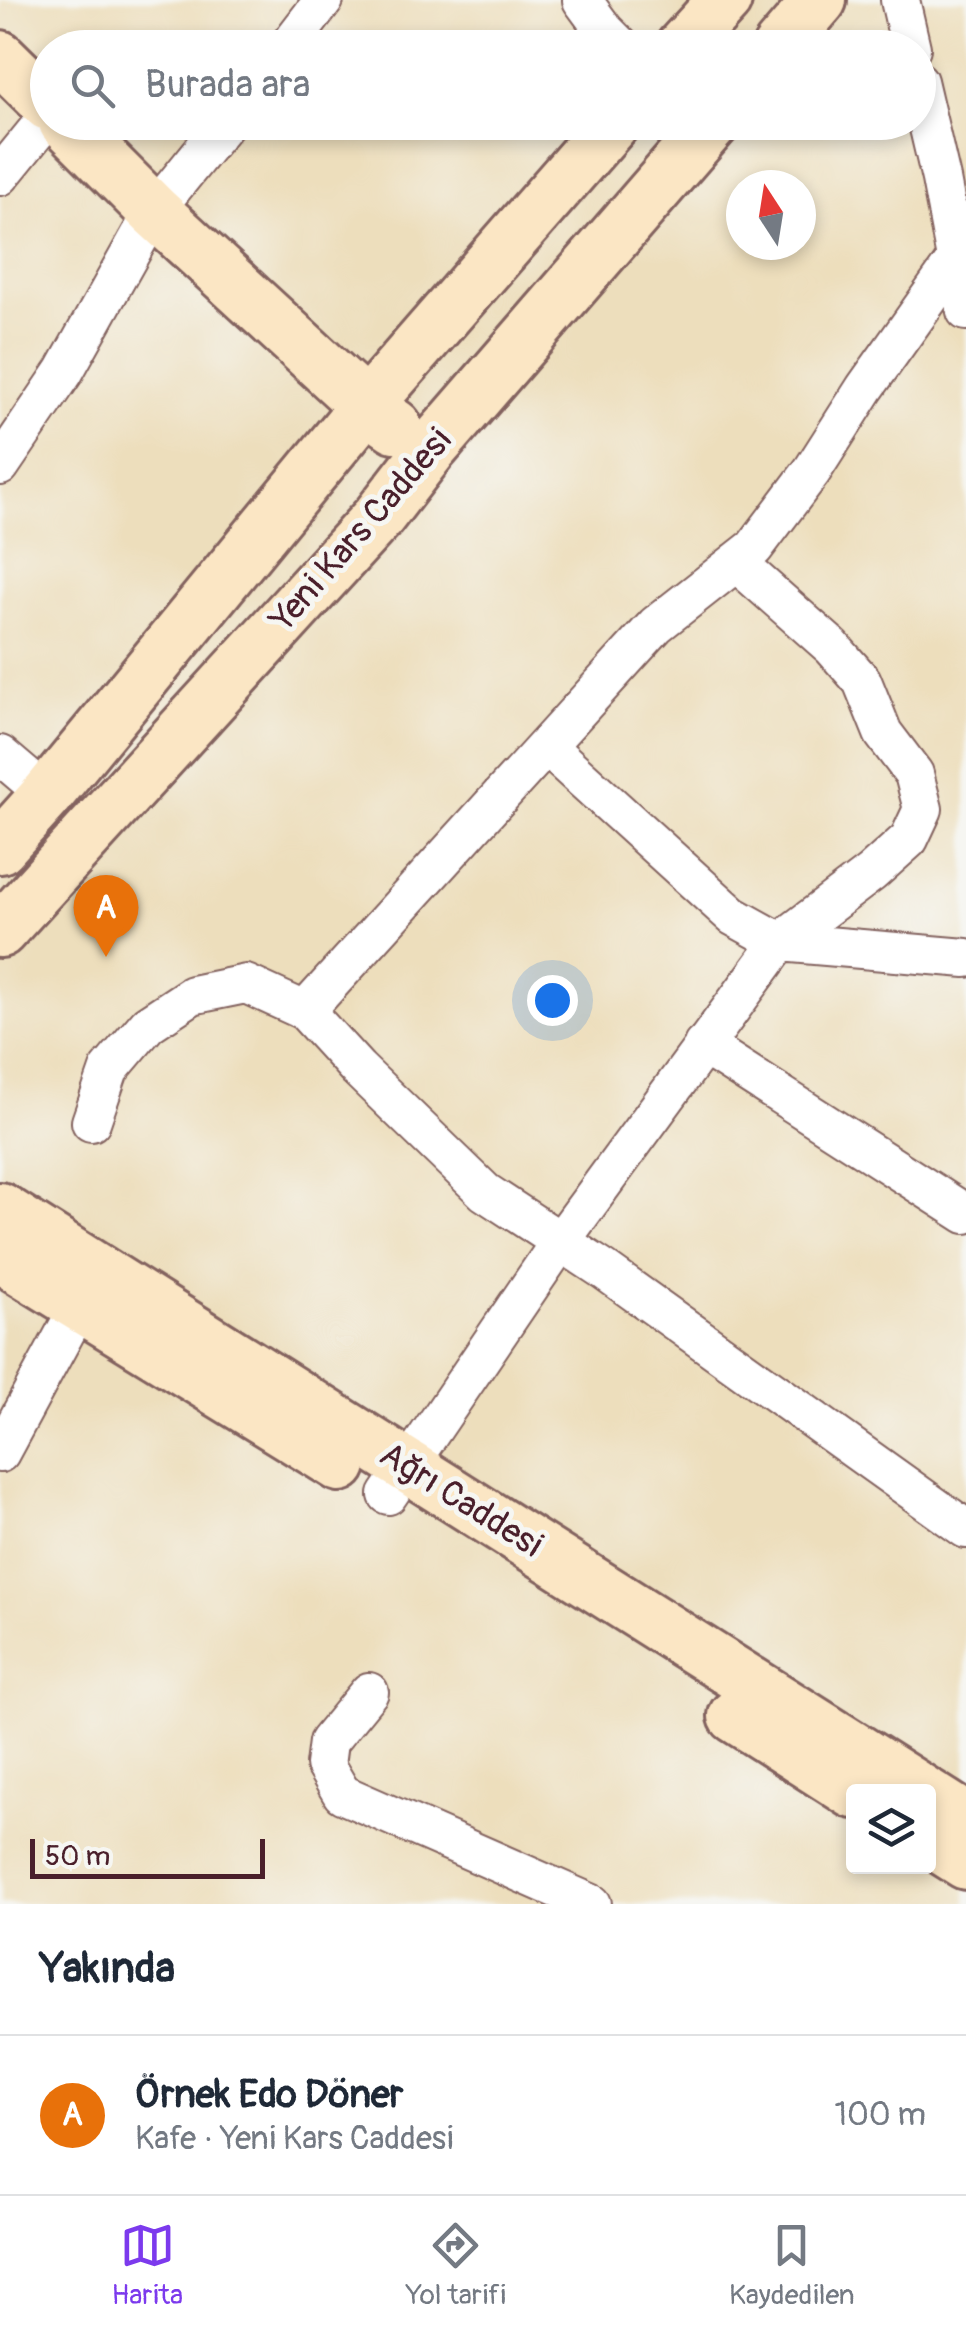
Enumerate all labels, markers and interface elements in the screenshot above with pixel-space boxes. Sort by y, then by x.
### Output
search box [30,30,936,140]
icon: search [65,58,120,113]
text: Burada ara [145,61,310,109]
north arrow [726,170,816,260]
street label: Yeni Kars Caddesi [260,419,461,641]
pin: A [74,874,138,957]
your location [527,975,578,1026]
street label: Ağrı Caddesi [371,1433,551,1567]
map controls [846,1784,936,1874]
button: layers [846,1784,936,1874]
scale bar [30,1834,265,1878]
text: 50 m [45,1839,110,1874]
text: Yakında [40,1943,175,1995]
text: Örnek Edo Döner [135,2071,403,2119]
text: A [62,2095,83,2135]
text: 100 m [834,2095,926,2135]
text: Kafe · Yeni Kars Caddesi [135,2119,453,2159]
tab: Harita [111,2218,183,2313]
tab: Yol tarifi [406,2218,506,2313]
tab: Kaydedilen [729,2218,854,2313]

